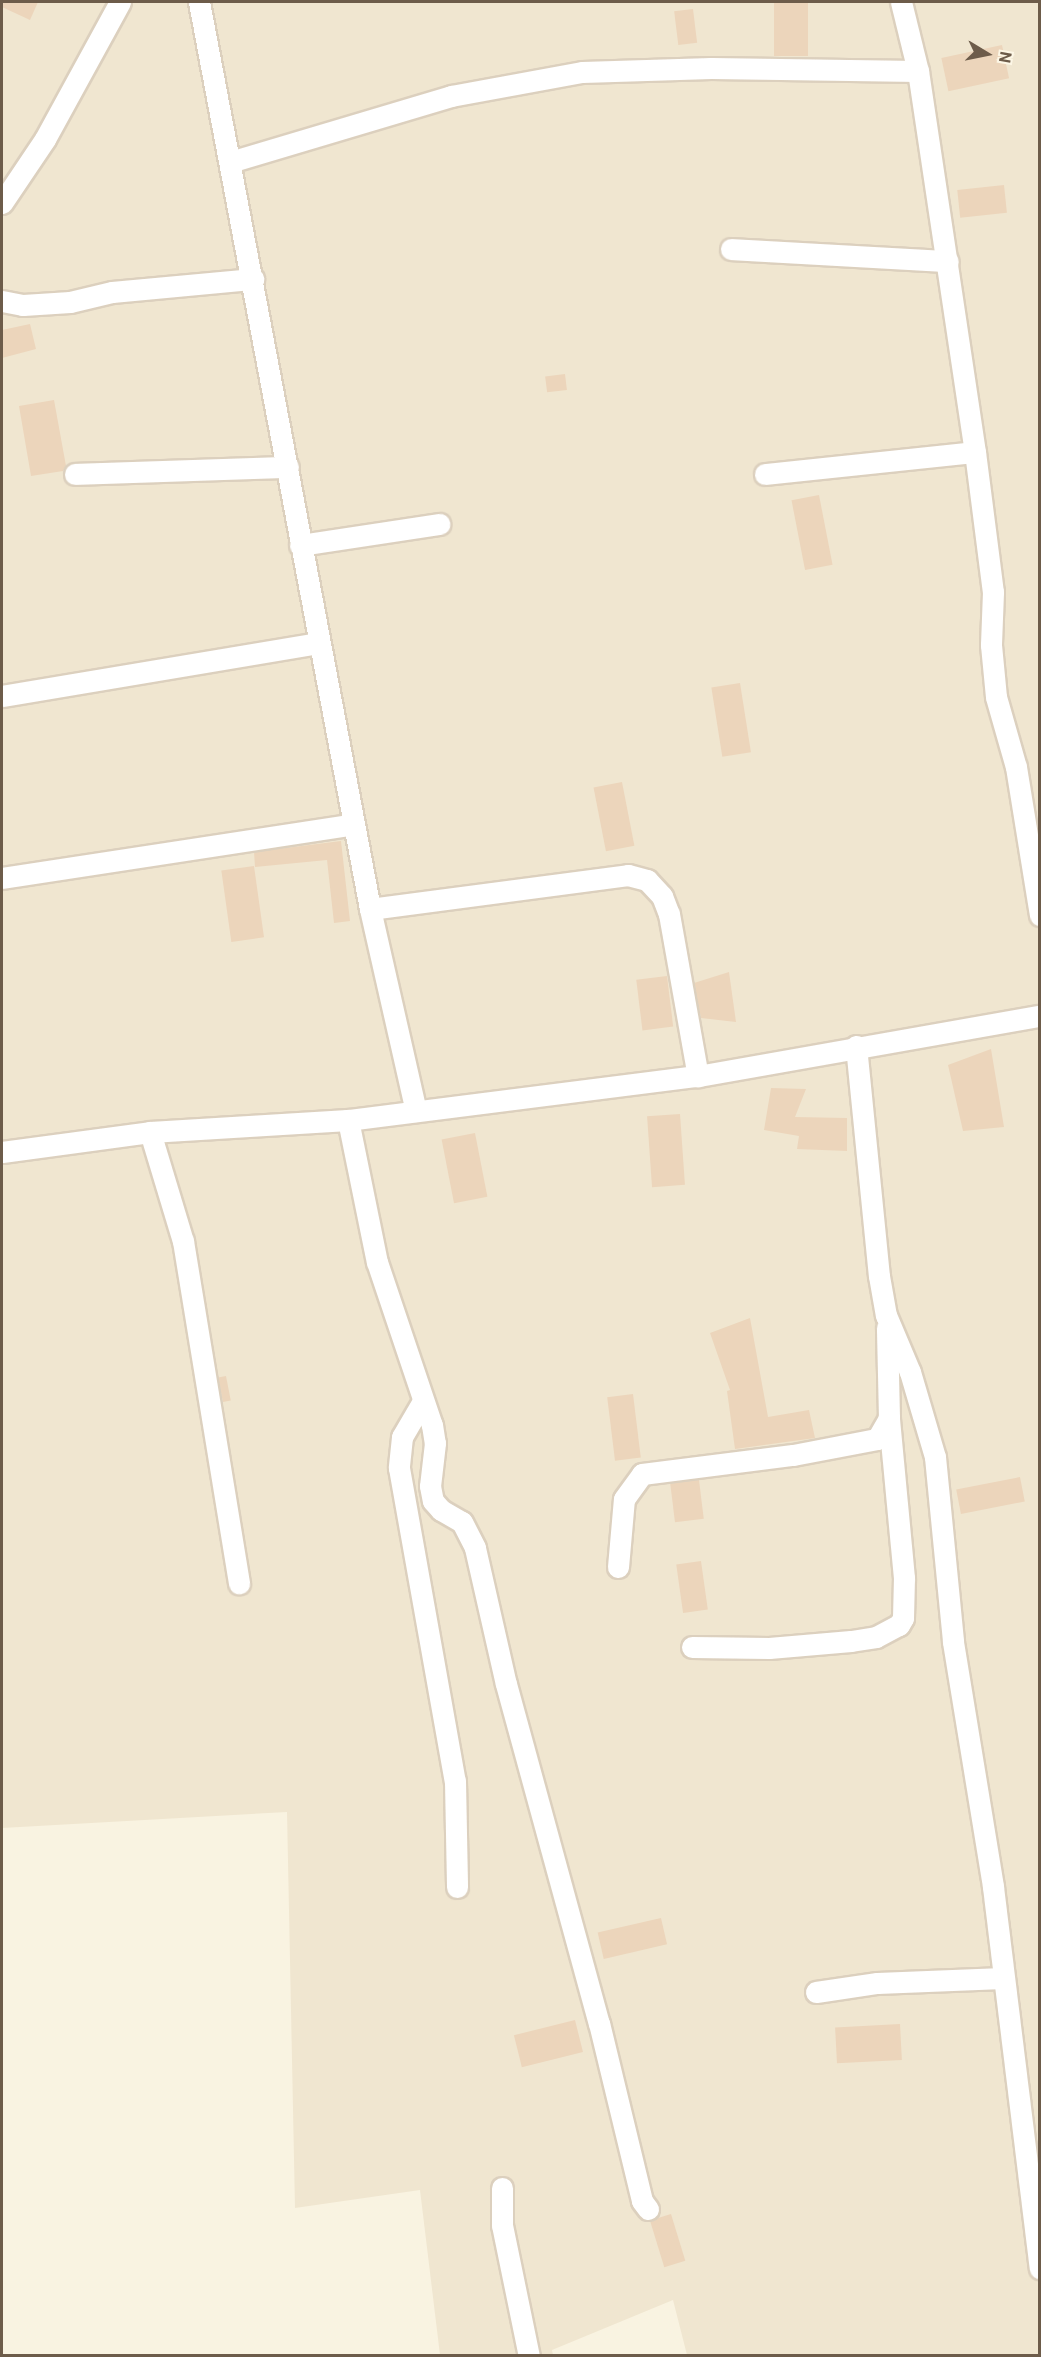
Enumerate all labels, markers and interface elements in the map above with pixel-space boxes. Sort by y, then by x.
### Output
north arrow [957,24,1017,84]
text: N [995,50,1016,64]

